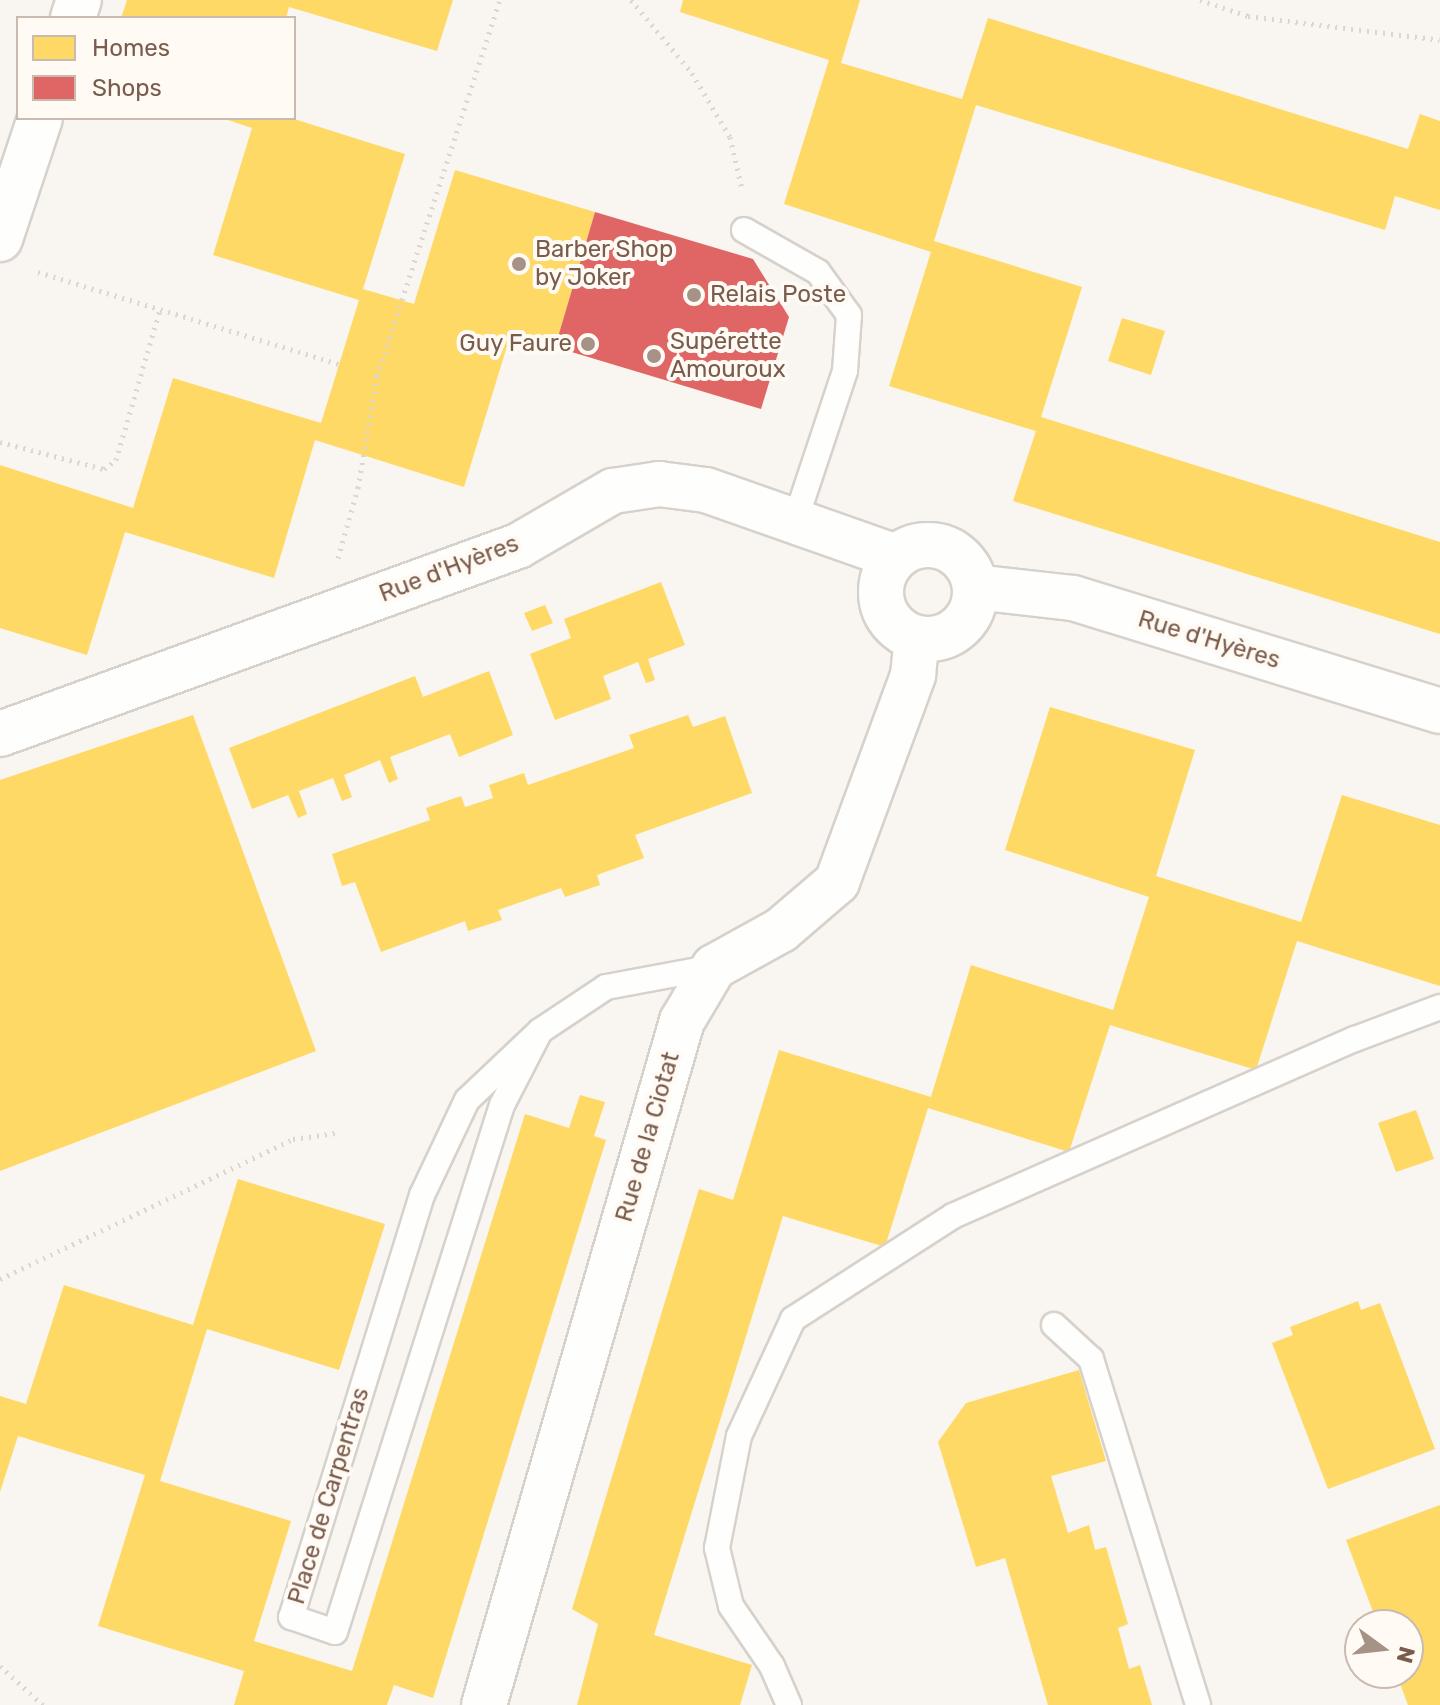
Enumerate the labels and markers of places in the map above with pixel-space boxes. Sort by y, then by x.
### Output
place label: Barber Shop by Joker [535,236,674,292]
marker: Barber Shop by Joker [510,255,528,273]
place label: Relais Poste [710,281,846,309]
marker: Relais Poste [685,286,703,304]
place label: Supérette Amouroux [670,328,786,384]
place label: Guy Faure [459,330,572,358]
marker: Guy Faure [579,335,597,353]
marker: Supérette Amouroux [645,347,663,365]

